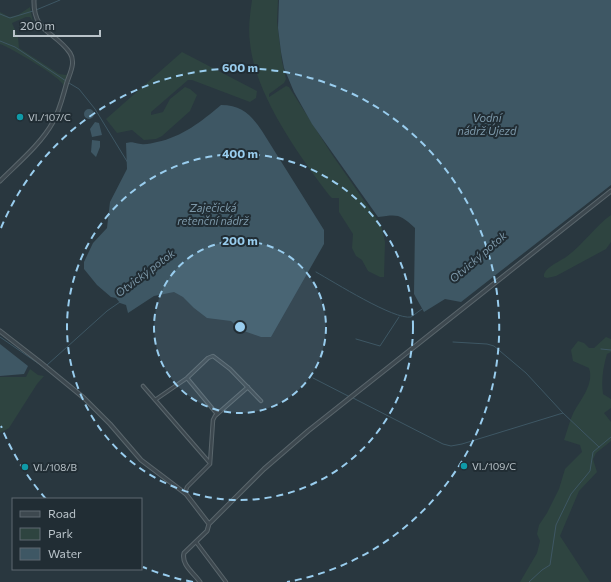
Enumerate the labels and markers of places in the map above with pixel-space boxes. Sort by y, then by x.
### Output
place label: VI./107/C [28,111,71,123]
marker: VI./107/C [15,112,25,122]
centre of rings [233,320,247,334]
place label: VI./109/C [472,460,516,472]
place label: VI./108/B [33,461,78,473]
marker: VI./109/C [459,461,469,471]
marker: VI./108/B [20,462,30,472]

